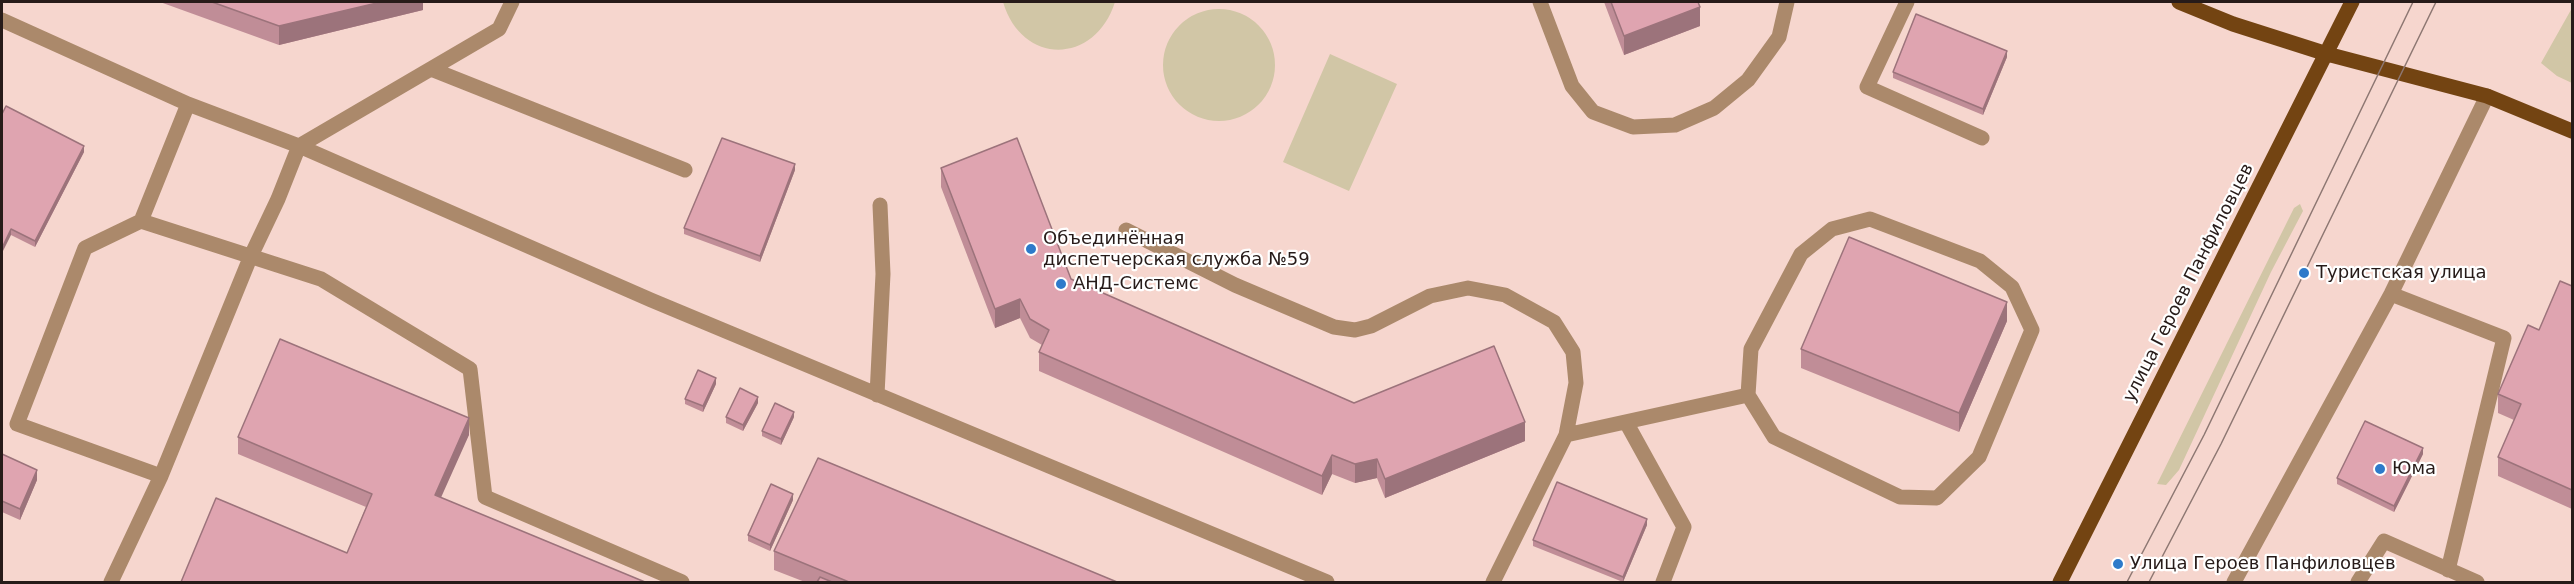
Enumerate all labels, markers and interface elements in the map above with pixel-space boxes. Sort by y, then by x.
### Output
street label: улица Героев Панфиловцев [2119,160,2259,406]
place label: Объединённая диспетчерская служба №59 [1043,228,1310,270]
marker: Объединённая диспетчерская служба №59 [1024,242,1038,256]
place label: Туристская улица [2316,262,2487,284]
marker: Туристская улица [2297,266,2311,280]
place label: АНД-Системс [1073,273,1199,295]
marker: АНД-Системс [1054,277,1068,291]
place label: Юма [2392,458,2436,480]
marker: Юма [2373,462,2387,476]
place label: Улица Героев Панфиловцев [2130,553,2396,575]
marker: Улица Героев Панфиловцев [2111,557,2125,571]

